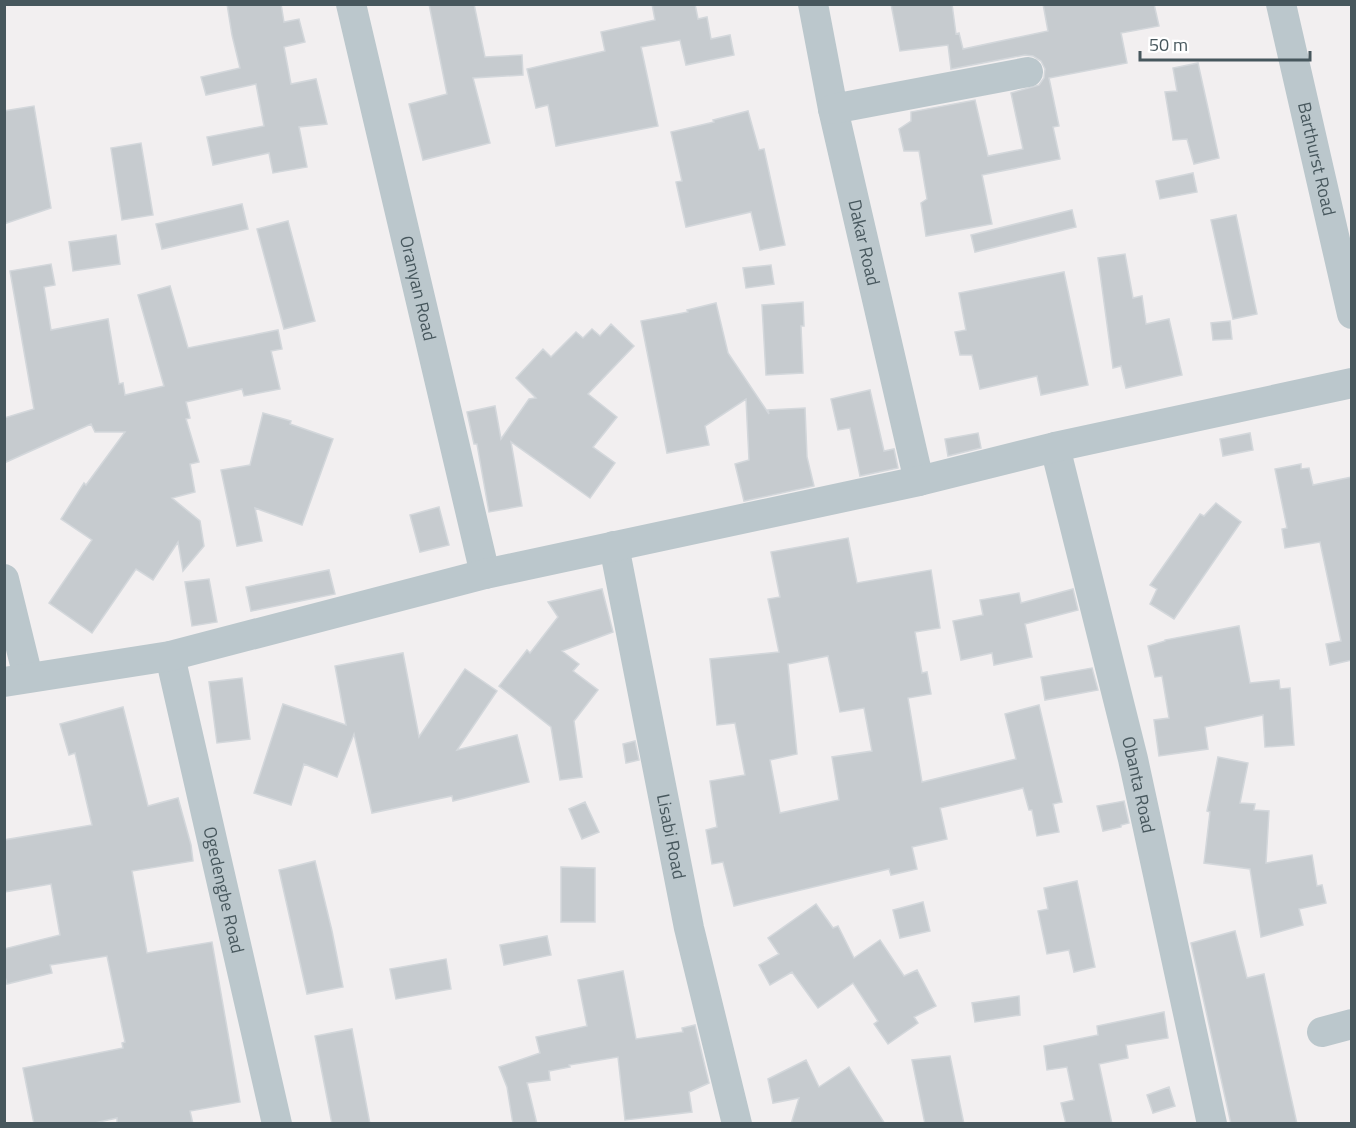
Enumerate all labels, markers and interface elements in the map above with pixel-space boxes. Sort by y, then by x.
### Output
scale bar [1140,24,1310,62]
text: 50 m [1149,31,1188,58]
street label: Barthurst Road [1291,99,1343,218]
street label: Dakar Road [841,197,887,288]
street label: Oranyan Road [393,233,444,343]
street label: Obanta Road [1115,734,1163,836]
street label: Lisabi Road [650,791,693,881]
street label: Ogedengbe Road [196,824,252,956]

